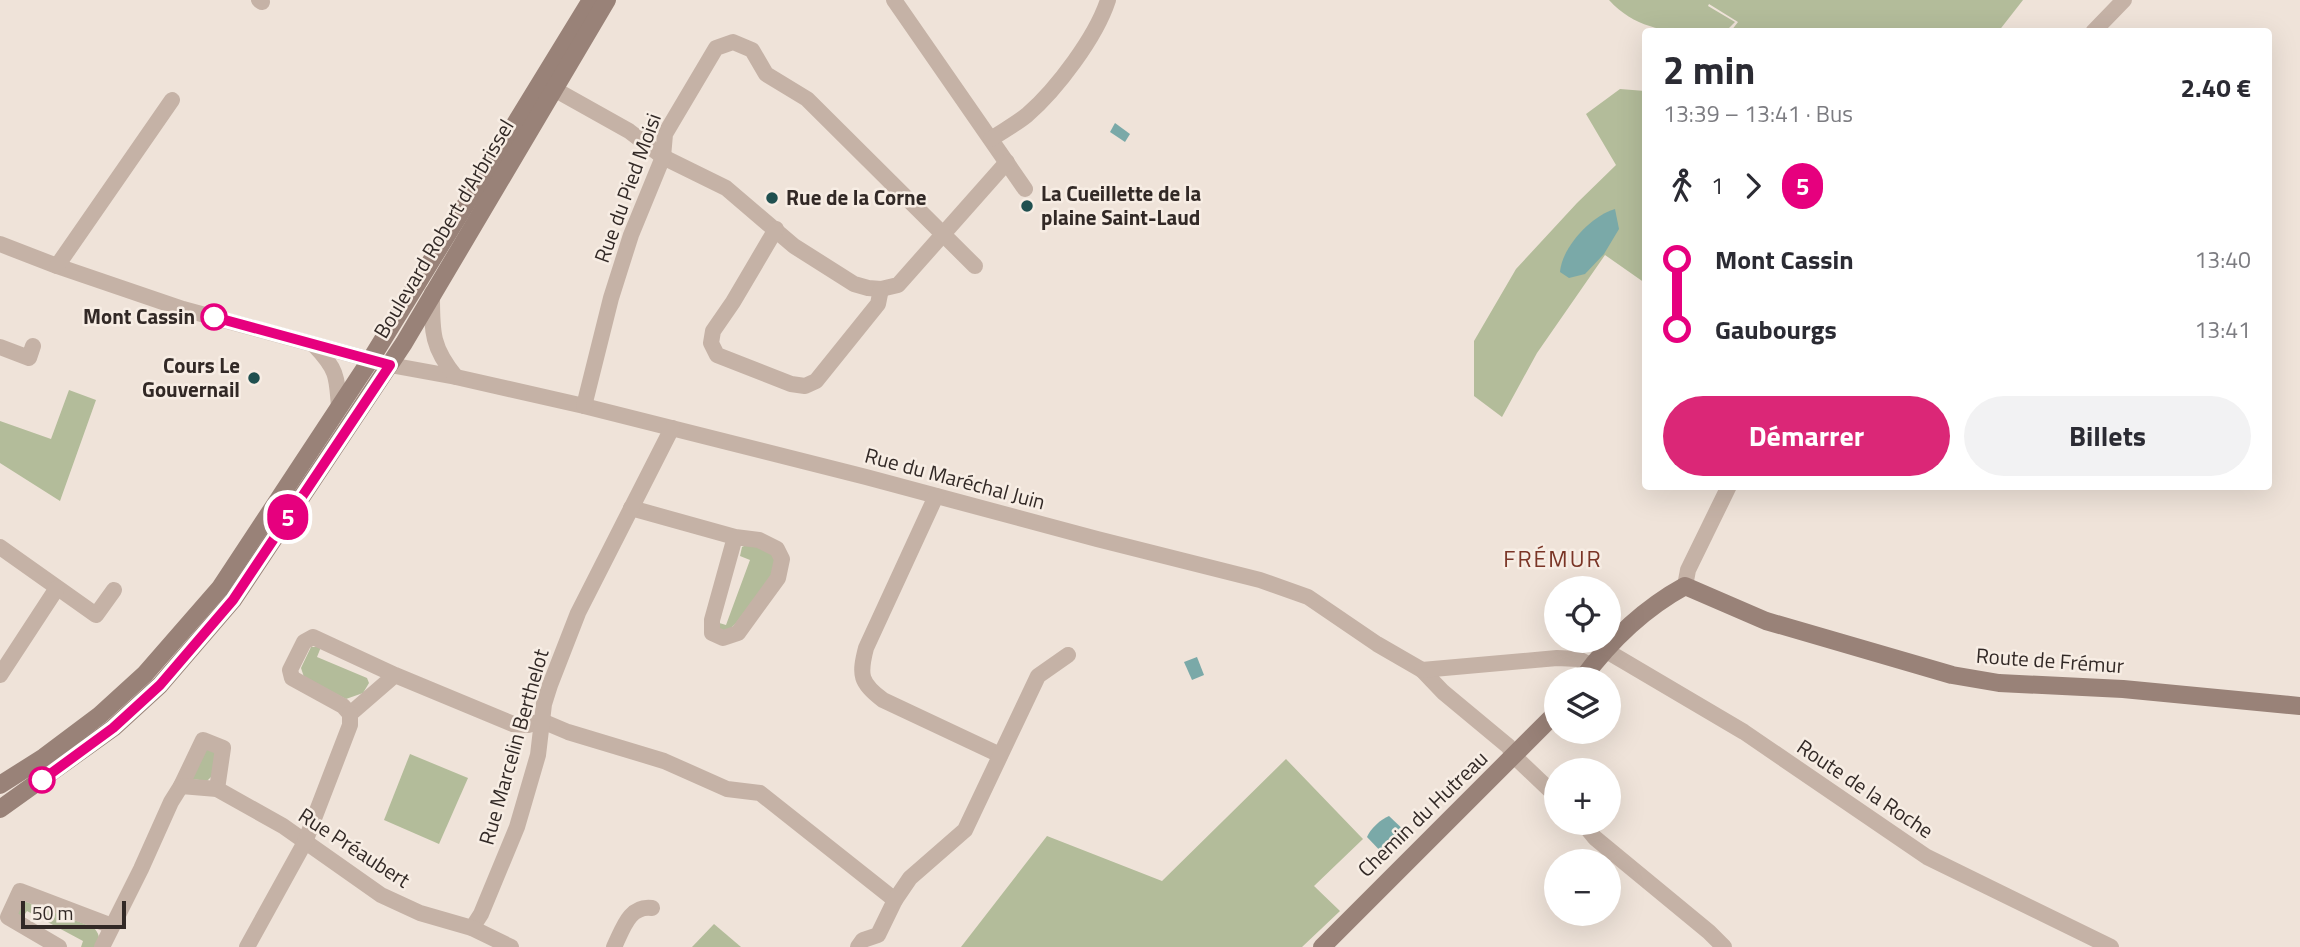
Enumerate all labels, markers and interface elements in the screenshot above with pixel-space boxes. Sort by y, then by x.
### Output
text: 2 min [1663,41,1755,99]
text: 2.40 € [2180,68,2251,107]
text: 13:39 – 13:41 · Bus [1663,96,1853,131]
street label: Rue du Pied Moisi [585,108,669,267]
street label: Boulevard Robert d'Arbrissel [365,113,521,344]
icon: walk [1663,167,1701,205]
icon: forward [1734,167,1772,205]
text: 1 [1711,168,1724,203]
text: 5 [1796,168,1809,204]
place label: La Cueillette de la plaine Saint-Laud [1041,177,1201,233]
place label: Rue de la Corne [786,181,926,213]
marker: Rue de la Corne [764,190,780,206]
marker: La Cueillette de la plaine Saint-Laud [1019,198,1035,214]
text: Mont Cassin [1715,240,1854,279]
text: 13:40 [2194,242,2251,277]
place label: Mont Cassin [83,300,195,332]
marker: Mont Cassin [201,304,227,330]
text: Gaubourgs [1715,310,1837,349]
text: 13:41 [2194,312,2251,347]
place label: Cours Le Gouvernail [142,349,240,405]
marker: Cours Le Gouvernail [246,370,262,386]
button: Démarrer [1663,396,1950,476]
button: Billets [1964,396,2251,476]
street label: Rue du Maréchal Juin [862,439,1049,517]
line badge: 5 [265,494,311,540]
text: 5 [281,499,295,535]
district label: FRÉMUR [1503,541,1603,576]
map controls [1544,576,1621,926]
button: locate [1544,576,1621,653]
street label: Route de Frémur [1975,639,2125,681]
street label: Rue Marcelin Berthelot [470,644,557,849]
button: layers [1544,667,1621,744]
street label: Route de la Roche [1791,731,1940,846]
street label: Chemin du Hutreau [1350,743,1495,884]
button: + [1544,758,1621,835]
unlabelled marker [29,767,55,793]
street label: Rue Préaubert [292,799,417,896]
button: − [1544,849,1621,926]
scale bar [21,898,126,930]
text: 50 m [32,898,73,927]

